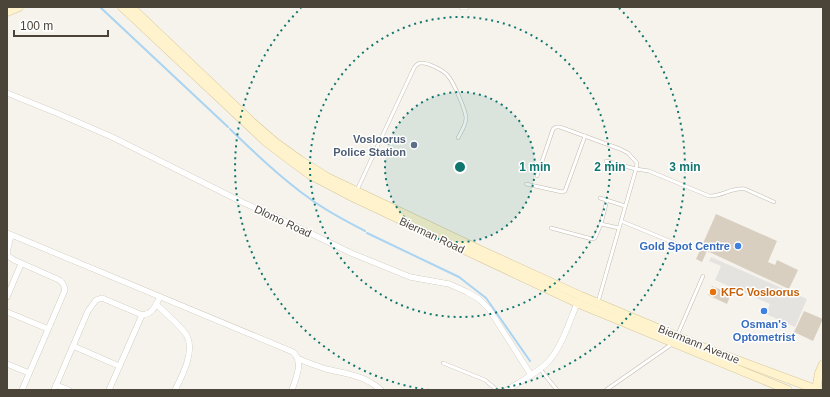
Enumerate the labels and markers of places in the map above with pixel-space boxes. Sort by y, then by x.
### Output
place label: Vosloorus Police Station [333,133,406,158]
marker: Vosloorus Police Station [409,140,419,150]
centre of rings [453,160,467,174]
place label: Gold Spot Centre [640,240,730,252]
marker: Gold Spot Centre [733,241,743,251]
place label: KFC Vosloorus [721,286,800,298]
marker: KFC Vosloorus [708,287,718,297]
marker: Osman's Optometrist [759,306,769,316]
place label: Osman's Optometrist [733,318,796,343]

